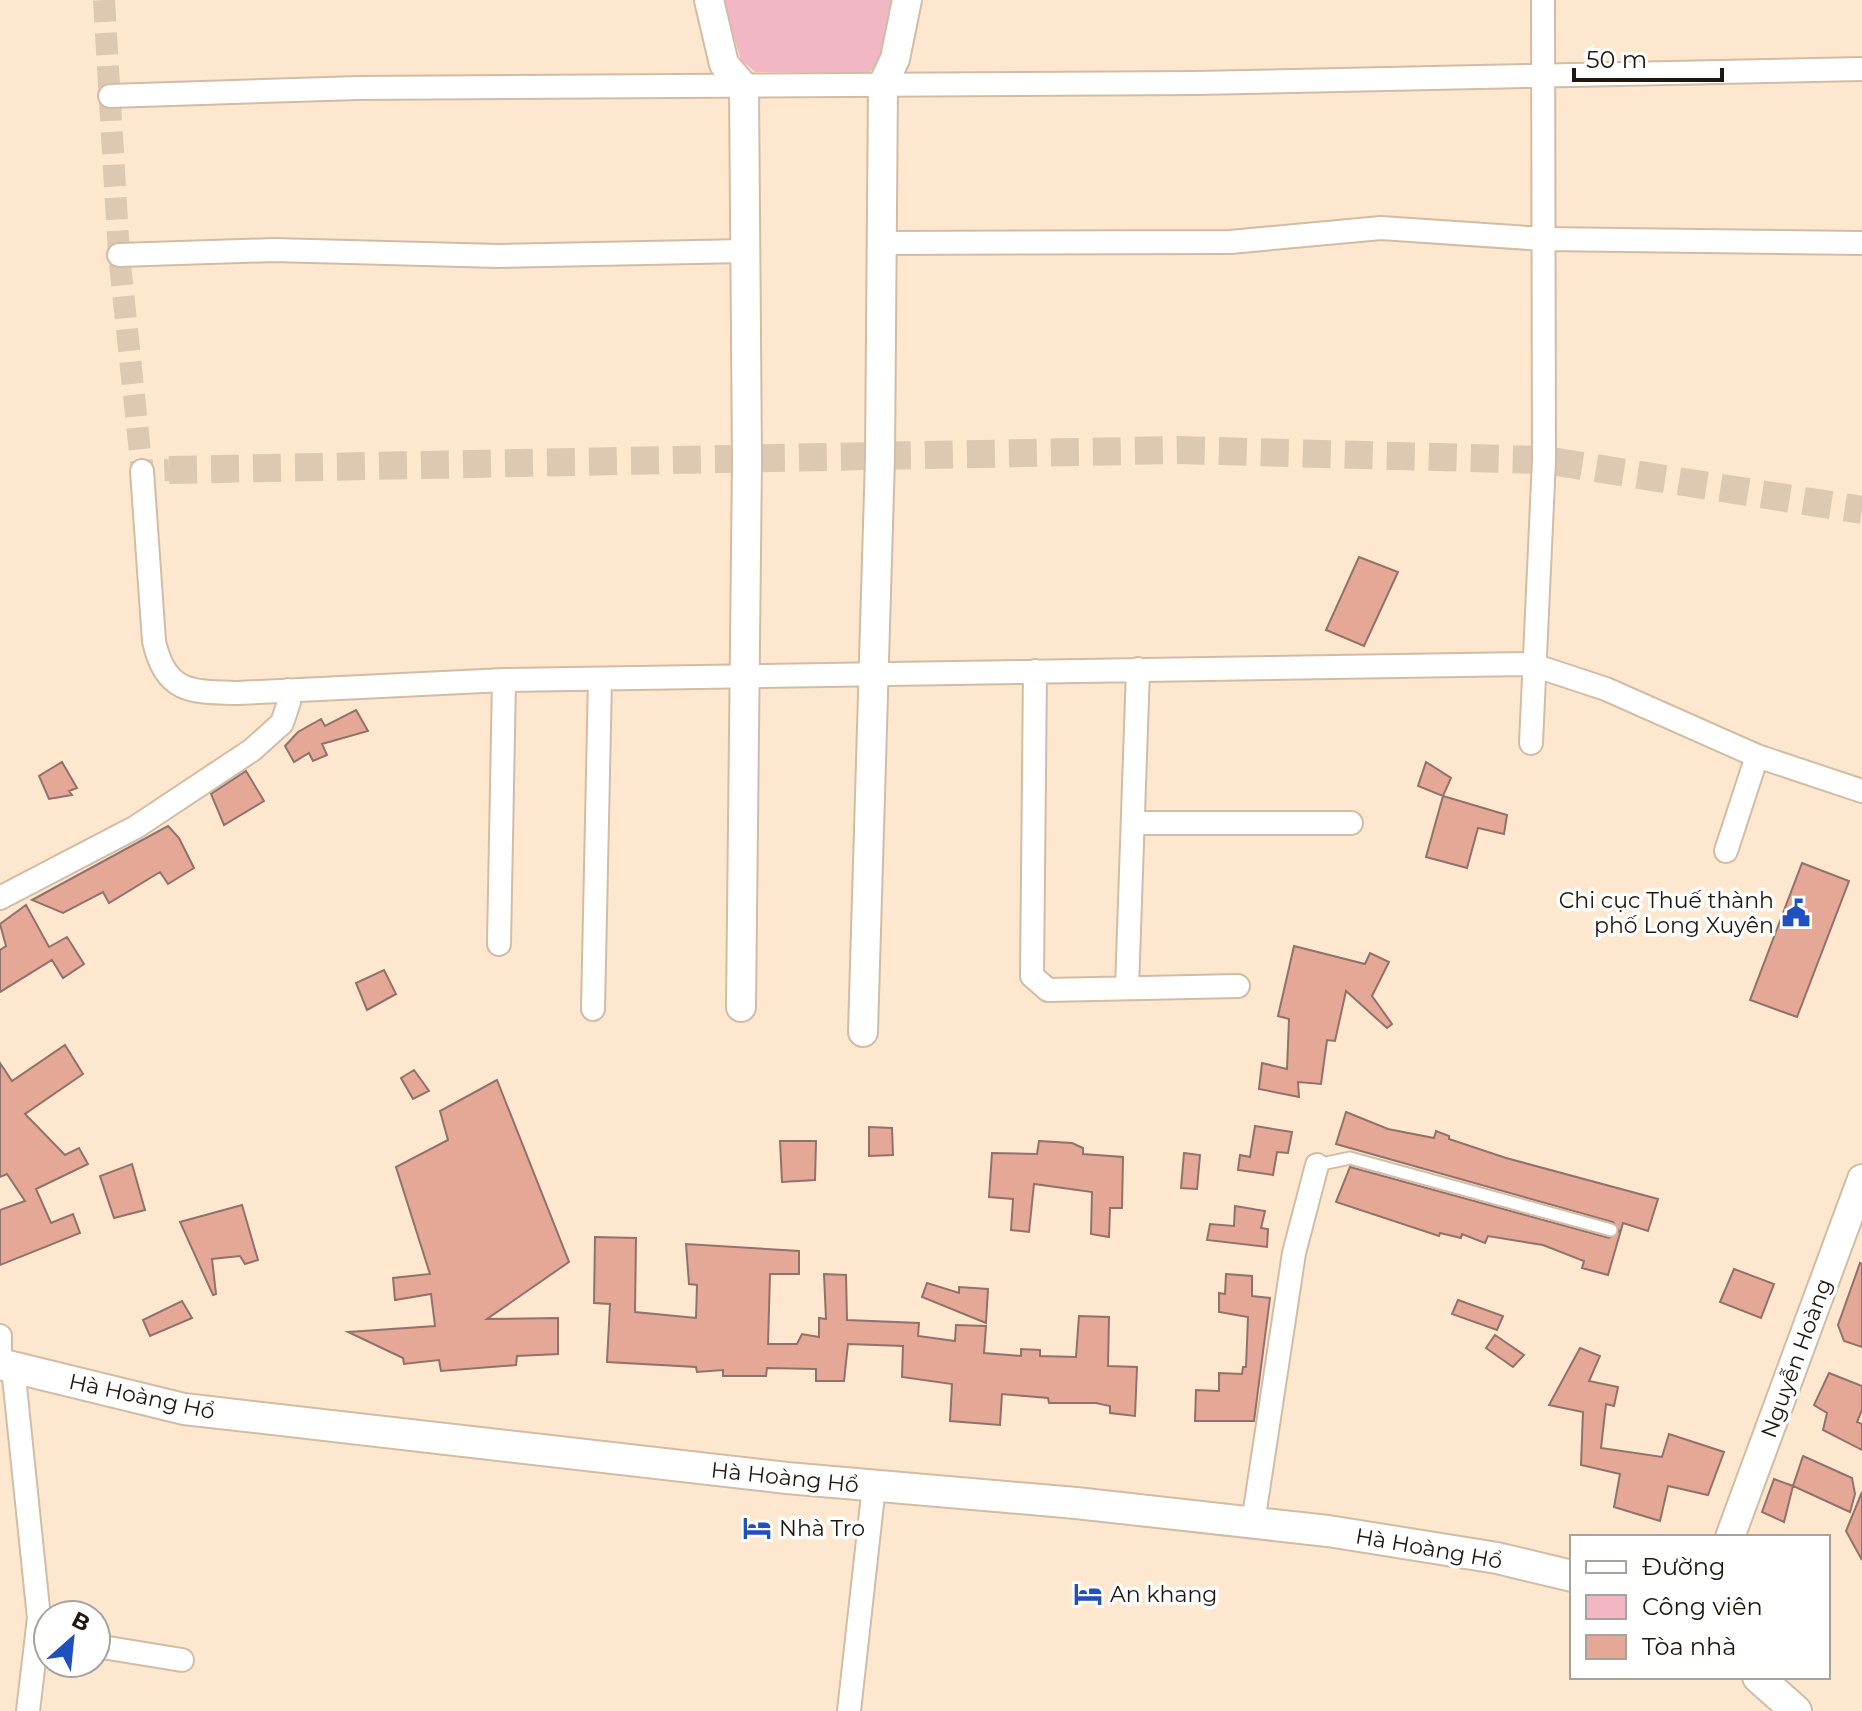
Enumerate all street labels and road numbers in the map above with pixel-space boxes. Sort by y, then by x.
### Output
street label: Nguyễn Hoàng [1755,1275,1838,1442]
street label: Hà Hoàng Hổ [66,1368,217,1425]
street label: Hà Hoàng Hổ [710,1456,860,1499]
street label: Hà Hoàng Hổ [1353,1522,1504,1575]

